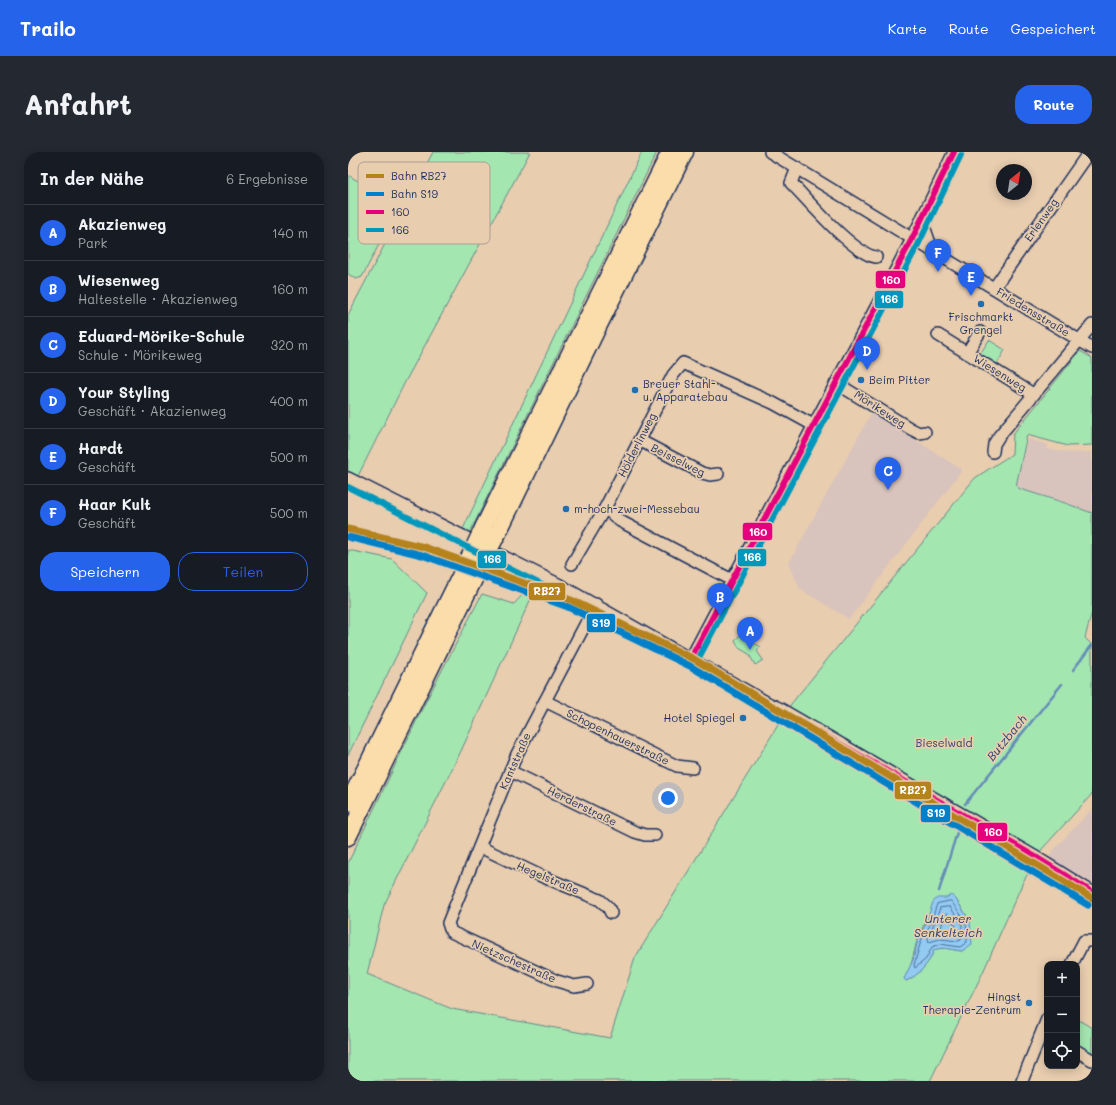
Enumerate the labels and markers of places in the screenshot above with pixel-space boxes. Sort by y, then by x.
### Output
pin: F [925,239,951,272]
pin: E [958,263,984,296]
marker: Frischmarkt Grengel [976,299,986,309]
place label: Frischmarkt Grengel [949,309,1014,337]
pin: D [854,337,880,370]
place label: Beim Pitter [869,372,930,387]
marker: Beim Pitter [856,375,866,385]
place label: Breuer Stahl- u. Apparatebau [643,376,728,404]
marker: Breuer Stahl- u. Apparatebau [630,385,640,395]
pin: C [875,457,901,490]
place label: m-hoch-zwei-Messebau [574,501,700,516]
marker: m-hoch-zwei-Messebau [561,504,571,514]
pin: B [707,583,733,616]
pin: A [737,617,763,650]
place label: Hotel Spiegel [664,710,735,725]
marker: Hotel Spiegel [738,713,748,723]
place label: Hingst Therapie-Zentrum [922,989,1021,1017]
marker: Hingst Therapie-Zentrum [1024,998,1034,1008]

